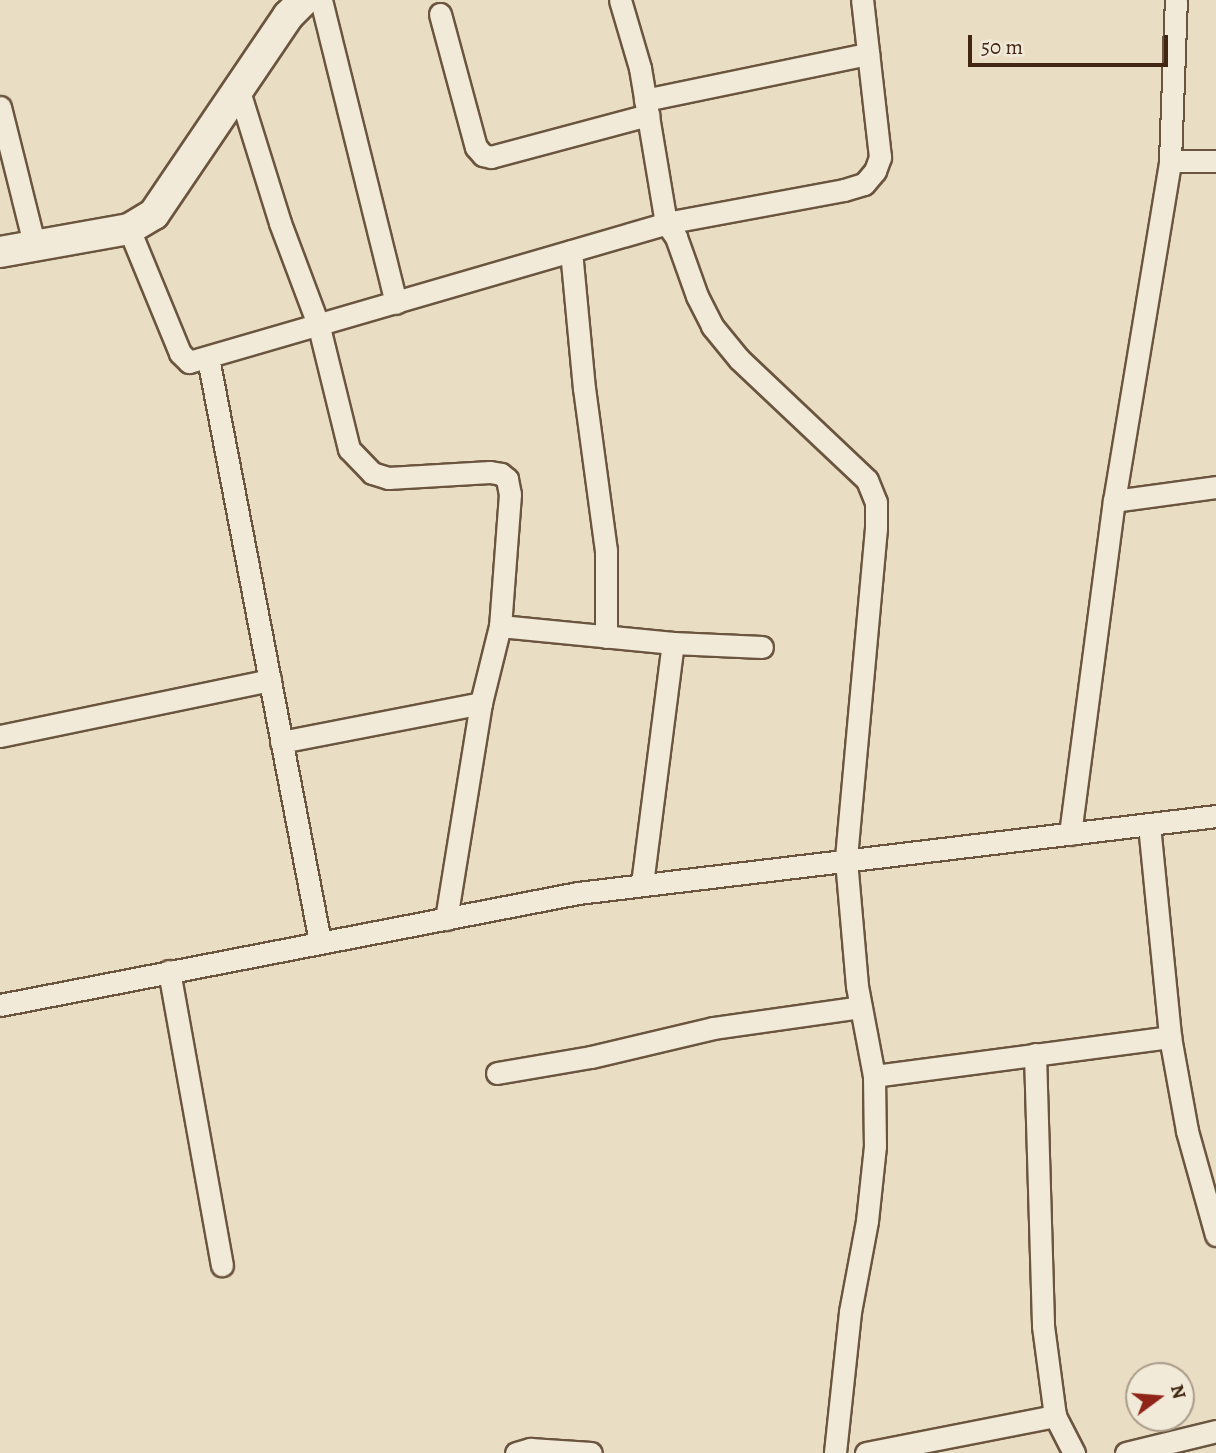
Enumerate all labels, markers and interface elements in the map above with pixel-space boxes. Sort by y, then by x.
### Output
scale bar [971,21,1170,65]
text: 50 m [981,33,1023,61]
north arrow [1125,1362,1195,1432]
text: N [1164,1382,1193,1402]

